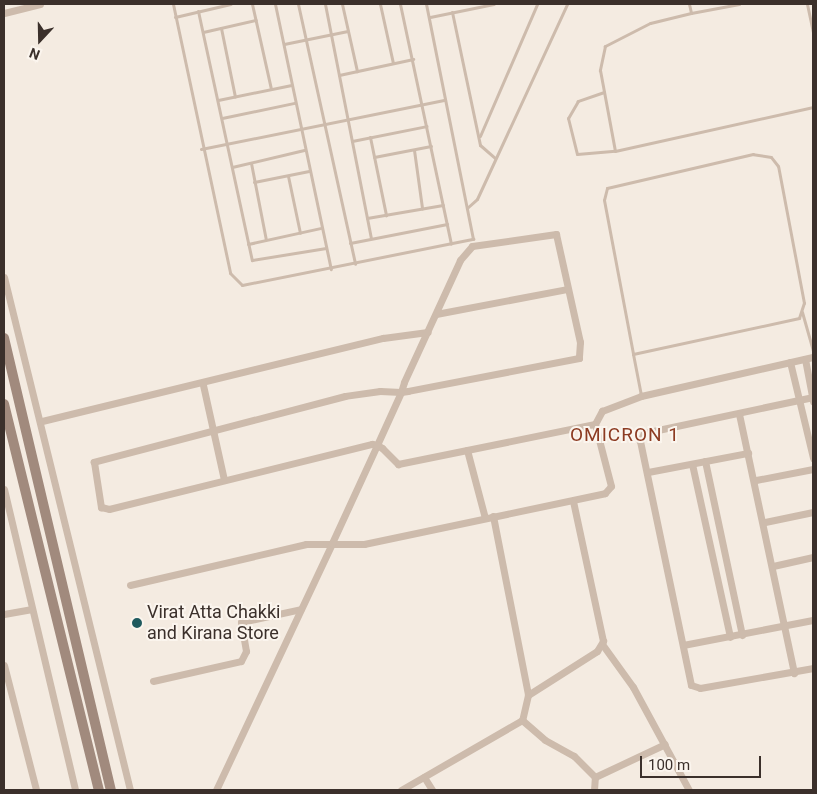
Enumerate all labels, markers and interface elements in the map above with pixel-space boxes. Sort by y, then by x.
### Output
north arrow [15,15,65,65]
text: N [27,45,42,63]
district label: OMICRON 1 [569,424,681,446]
place label: Virat Atta Chakki and Kirana Store [147,602,280,644]
marker: Virat Atta Chakki and Kirana Store [131,617,143,629]
scale bar [642,746,763,778]
text: 100 m [648,756,690,774]

